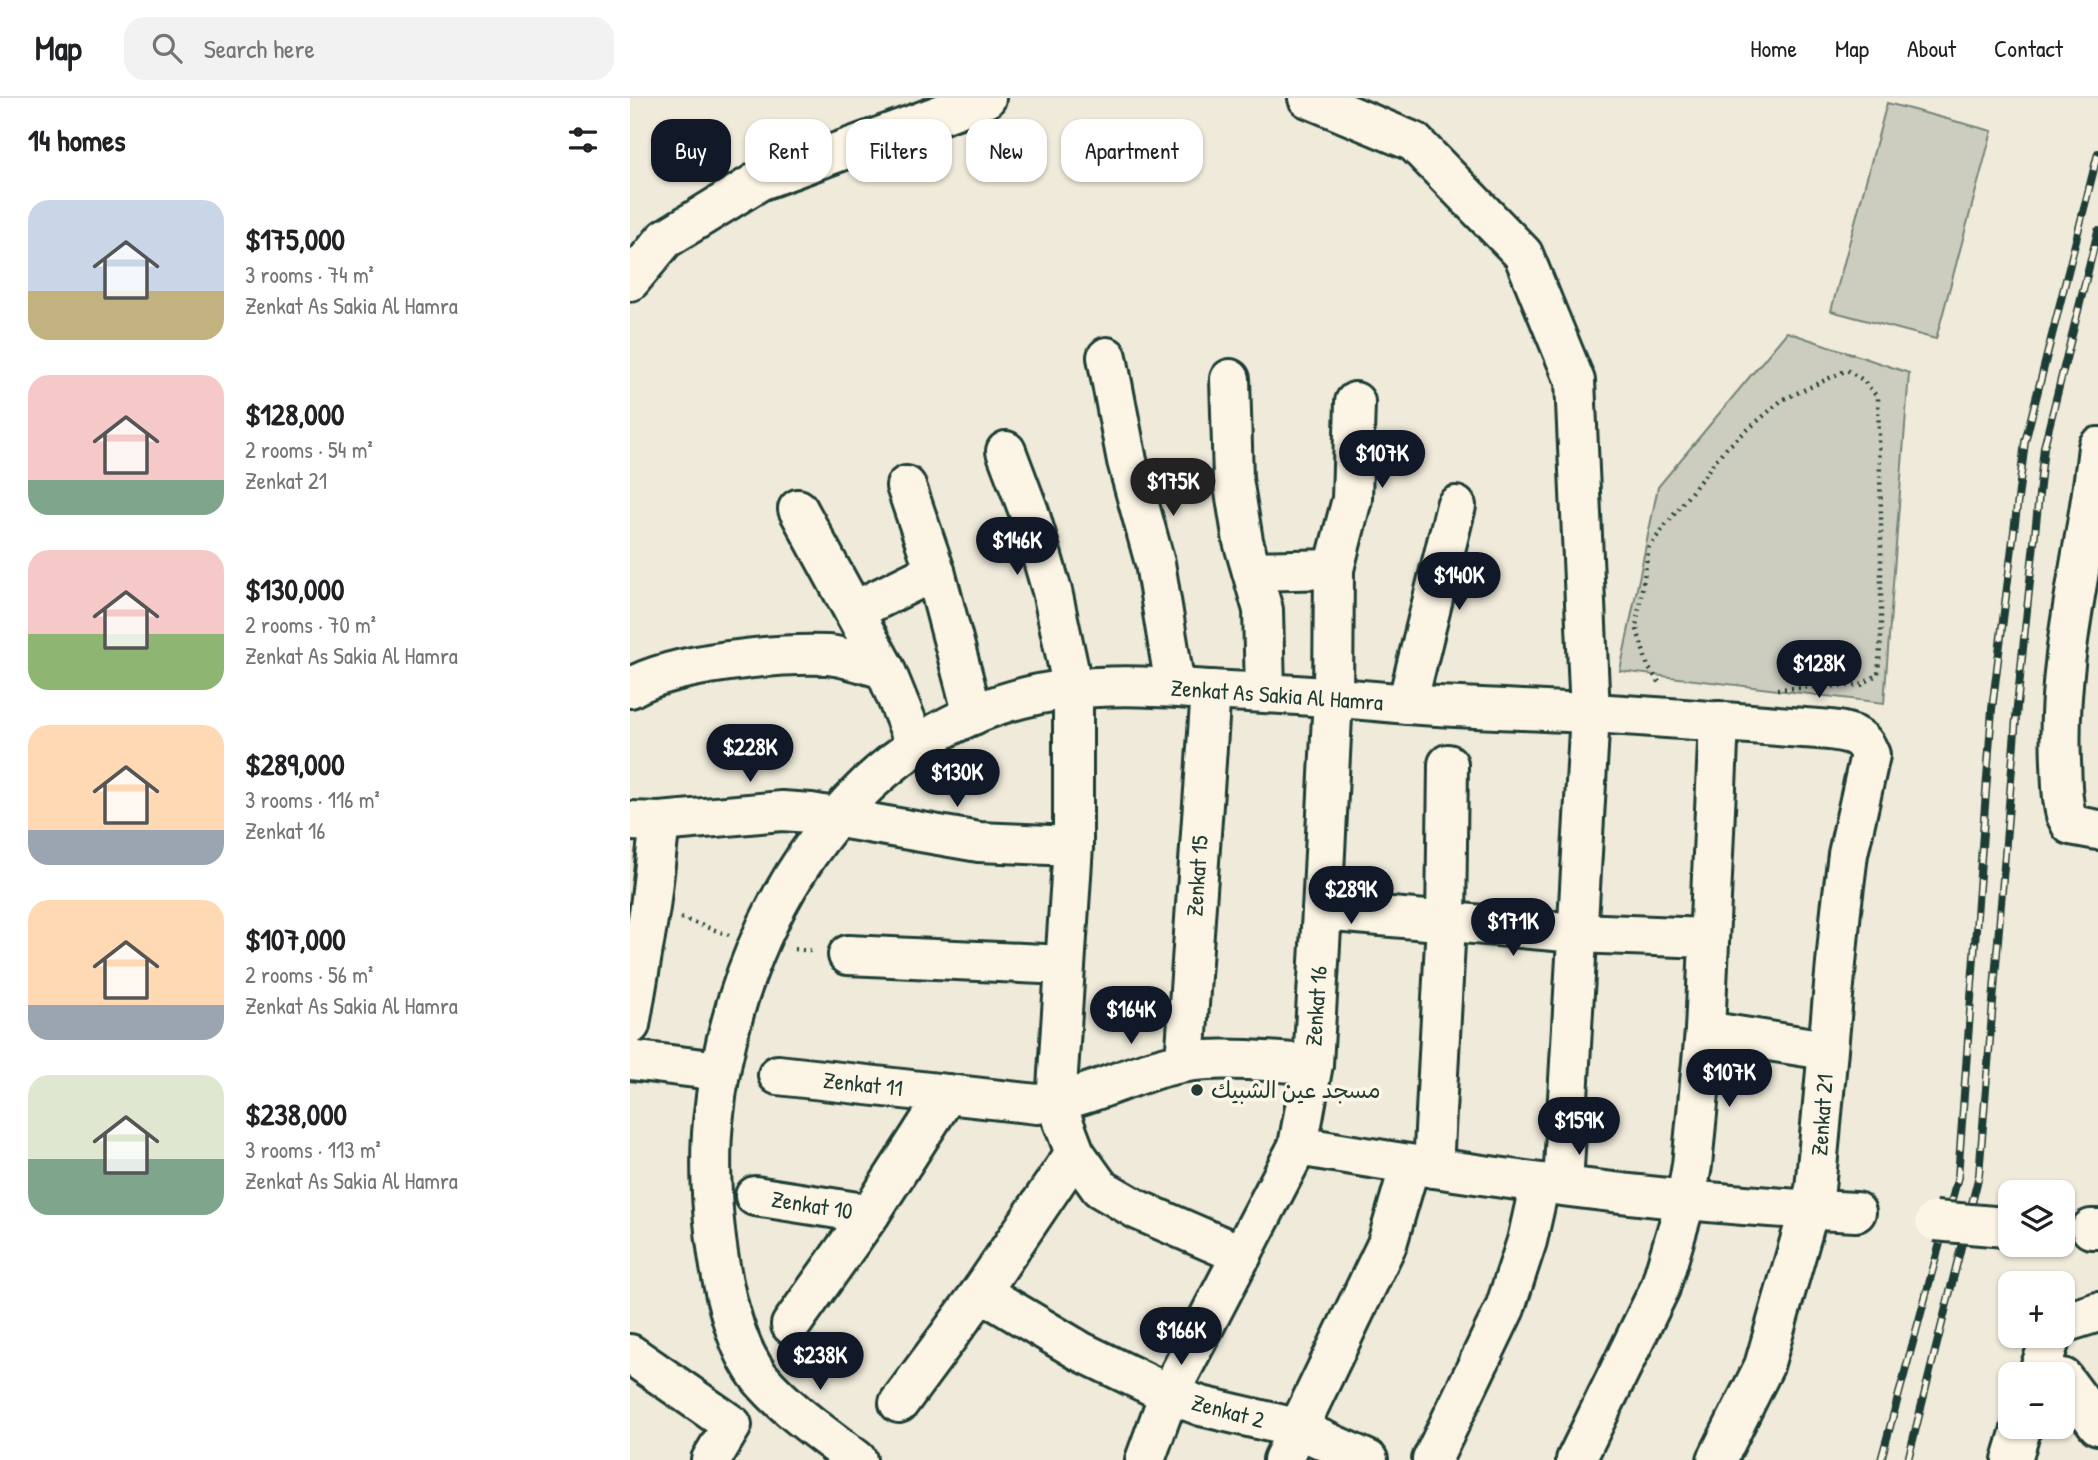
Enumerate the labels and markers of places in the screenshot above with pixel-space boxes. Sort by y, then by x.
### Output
pin: $107K [1333,430,1431,490]
pin: $175K [1124,458,1222,518]
pin: $146K [968,518,1066,577]
pin: $140K [1410,552,1508,612]
pin: $128K [1770,640,1868,700]
pin: $228K [701,724,799,784]
pin: $130K [908,750,1006,809]
pin: $289K [1302,866,1400,926]
pin: $171K [1464,898,1562,958]
pin: $164K [1082,986,1180,1046]
pin: $107K [1680,1049,1778,1109]
place label: مسجد عين الشبيك [1211,1074,1381,1105]
marker: مسجد عين الشبيك [1189,1082,1205,1098]
pin: $159K [1530,1098,1628,1157]
pin: $166K [1132,1308,1230,1367]
pin: $238K [771,1332,869,1392]

